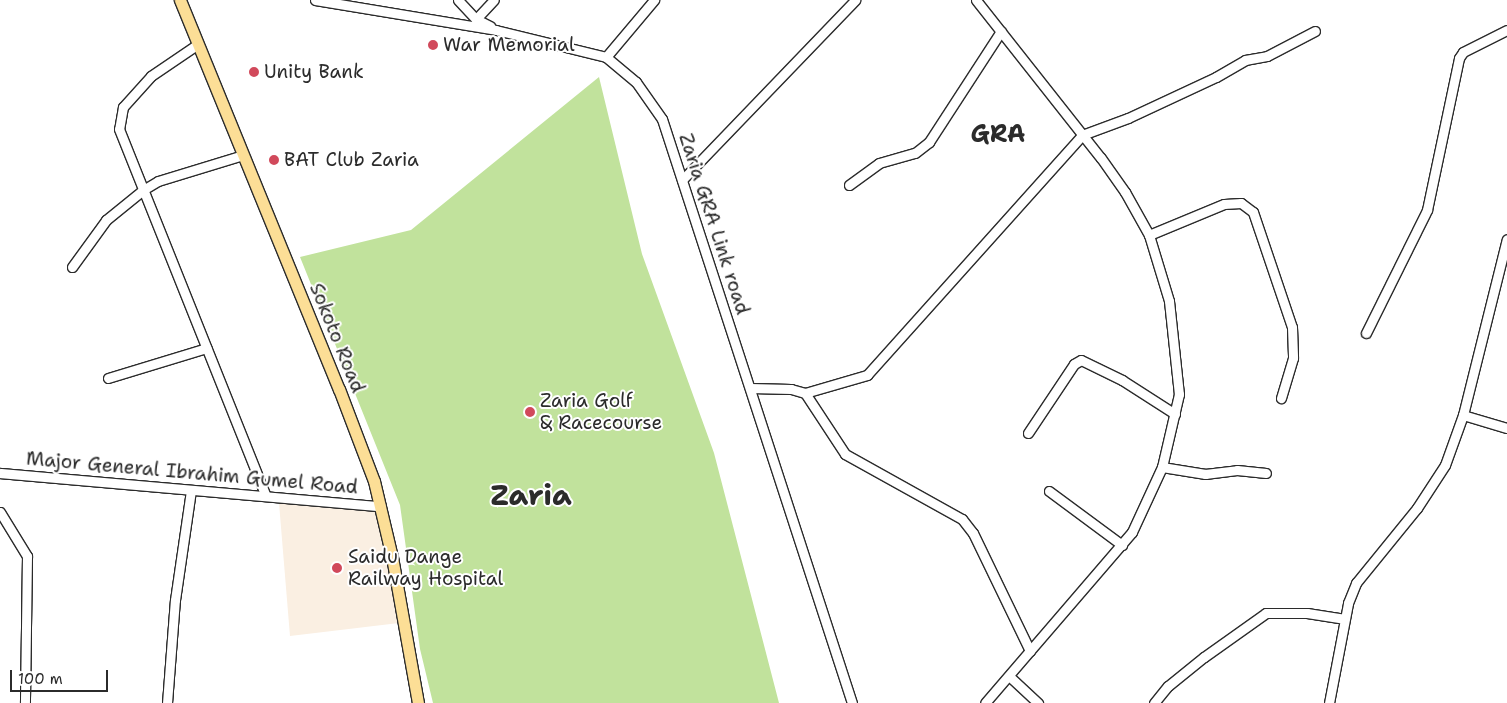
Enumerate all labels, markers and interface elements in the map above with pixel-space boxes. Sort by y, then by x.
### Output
place label: War Memorial [443,34,575,56]
marker: War Memorial [427,39,439,51]
place label: Unity Bank [264,61,364,83]
marker: Unity Bank [248,66,260,78]
district label: GRA [971,121,1025,149]
street label: Zaria GRA Link road [674,131,754,317]
place label: BAT Club Zaria [284,149,419,171]
marker: BAT Club Zaria [268,154,280,166]
street label: Sokoto Road [305,280,369,396]
place label: Zaria Golf & Racecourse [540,390,662,434]
marker: Zaria Golf & Racecourse [524,406,536,418]
street label: Major General Ibrahim Gumel Road [25,447,359,499]
district label: Zaria [490,478,572,512]
place label: Saidu Dange Railway Hospital [348,546,503,590]
marker: Saidu Dange Railway Hospital [330,561,344,575]
scale bar [12,660,110,692]
text: 100 m [18,669,63,689]

